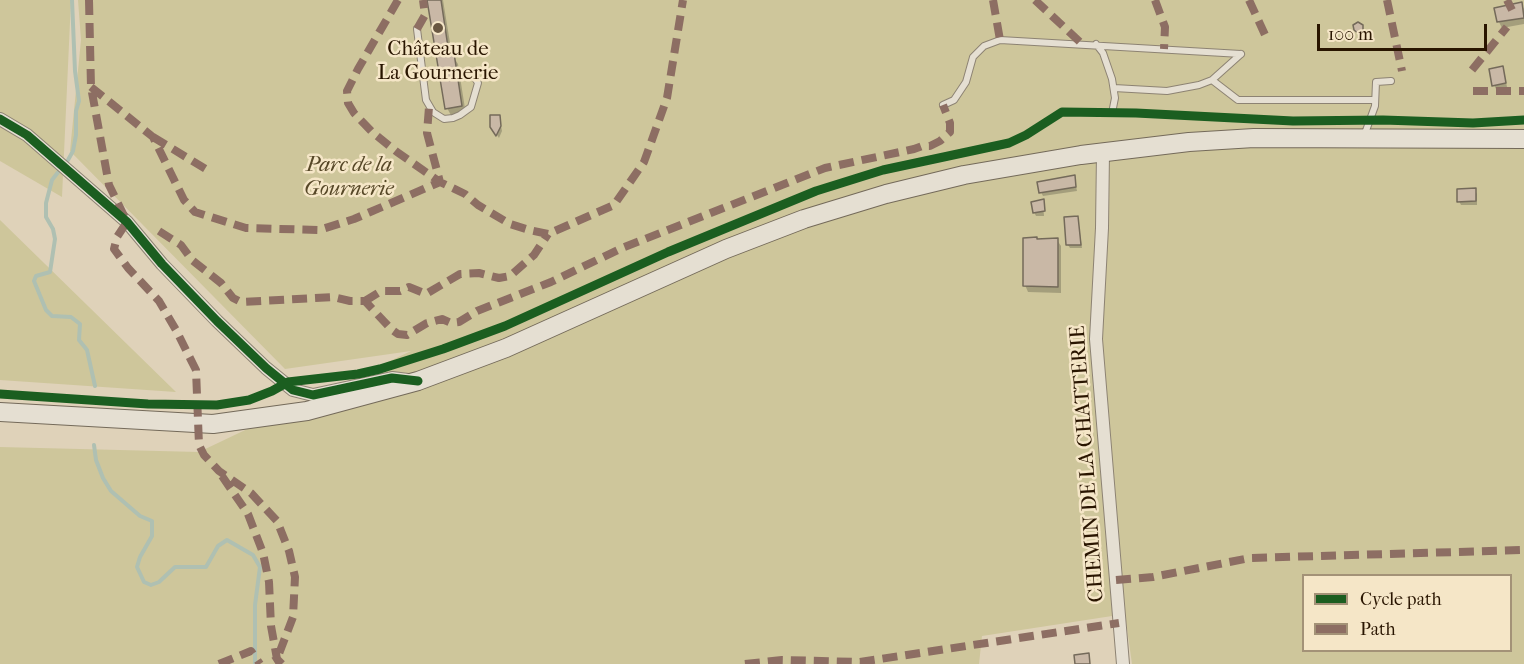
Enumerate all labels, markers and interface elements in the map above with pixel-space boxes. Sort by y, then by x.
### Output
scale bar [1320,12,1490,50]
marker: Château de La Gournerie [431,21,445,35]
text: 100 m [1328,24,1373,45]
place label: Château de La Gournerie [378,37,498,87]
park label: Parc de la Gournerie [304,153,394,203]
street label: CHEMIN DE LA CHATTERIE [1066,325,1110,603]
legend [1302,574,1512,652]
text: Cycle path [1360,589,1441,610]
text: Path [1360,619,1396,640]

